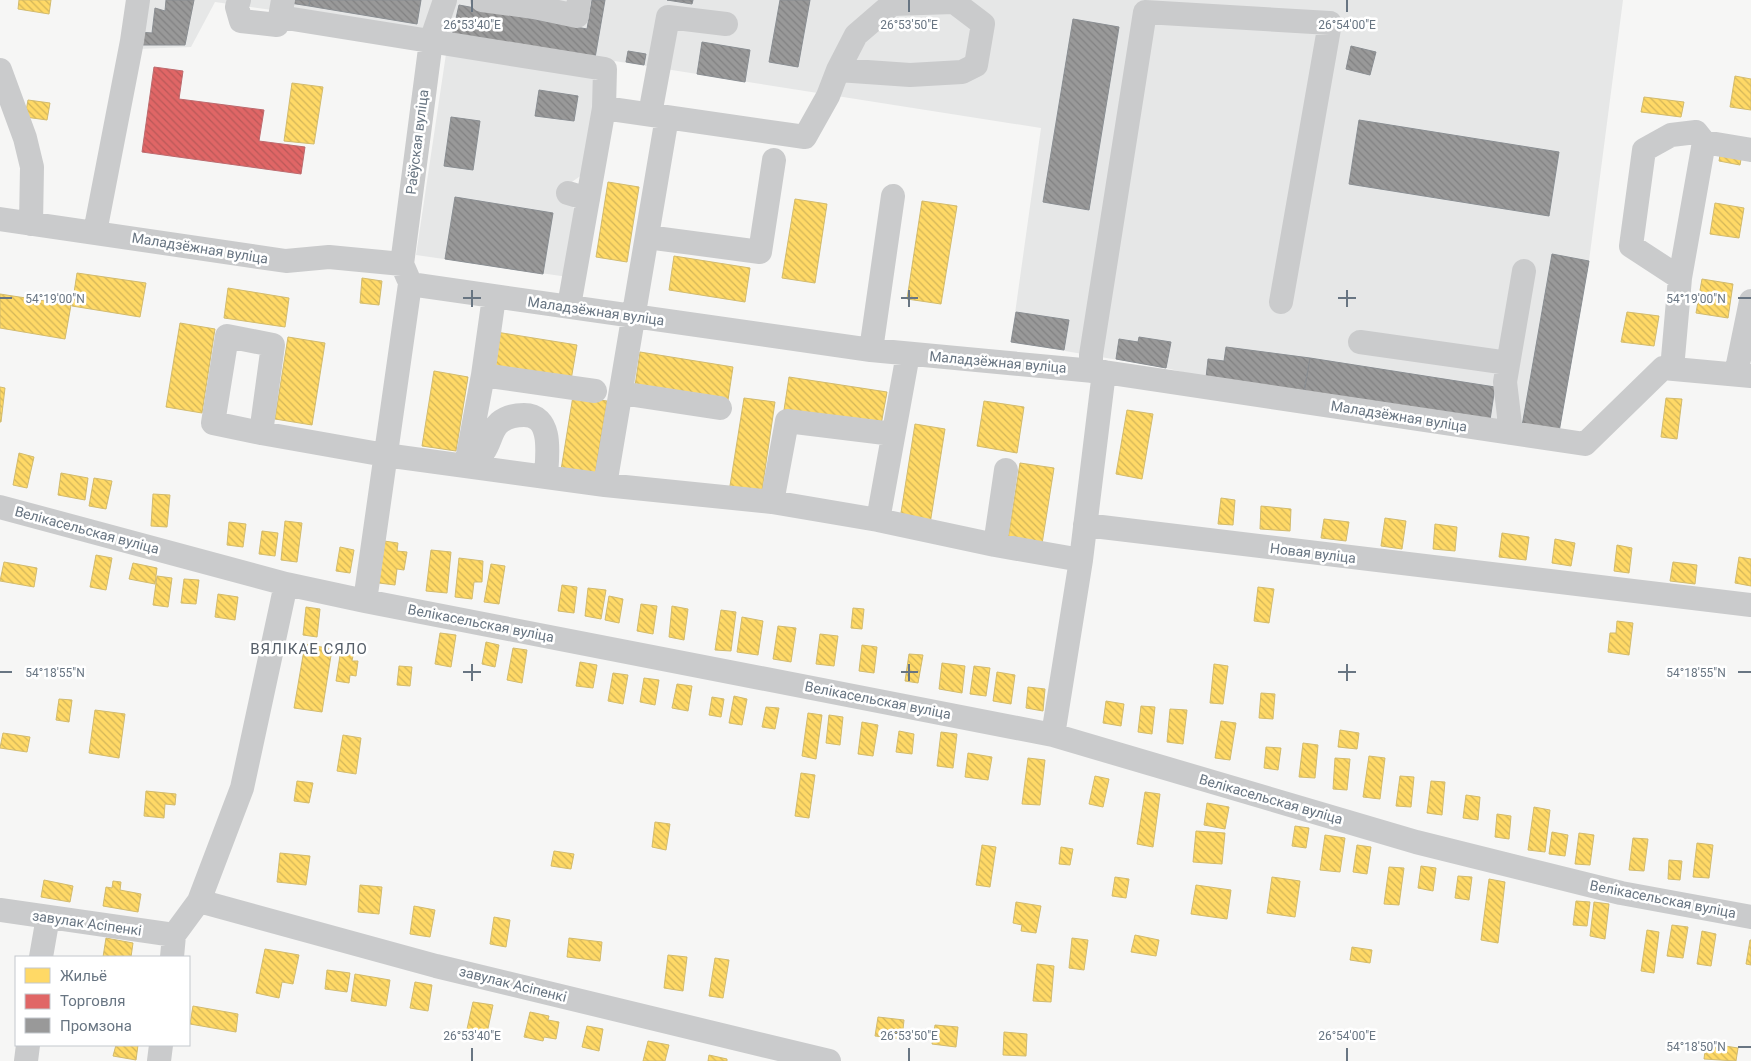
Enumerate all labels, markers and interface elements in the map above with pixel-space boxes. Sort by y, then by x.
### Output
text: 26°53'40"E [443,18,501,32]
text: 26°53'50"E [880,18,938,32]
text: 26°54'00"E [1318,18,1376,32]
street label: Раёўская вуліца [403,89,431,195]
street label: Маладзёжная вуліца [131,229,269,267]
text: 54°19'00"N [25,292,85,306]
text: 54°19'00"N [1666,292,1726,306]
street label: Маладзёжная вуліца [527,293,665,329]
street label: Маладзёжная вуліца [929,348,1067,376]
street label: Маладзёжная вуліца [1330,397,1468,435]
street label: Велікасельская вуліца [13,503,161,557]
street label: Новая вуліца [1269,540,1357,566]
street label: Велікасельская вуліца [407,601,555,645]
district label: ВЯЛІКАЕ СЯЛО [250,640,368,658]
text: 54°18'55"N [25,666,85,680]
text: 54°18'55"N [1666,666,1726,680]
street label: Велікасельская вуліца [804,678,952,722]
street label: Велікасельская вуліца [1197,771,1345,827]
street label: Велікасельская вуліца [1589,877,1737,921]
street label: завулак Асіпенкі [31,907,143,939]
legend [15,956,190,1046]
street label: завулак Асіпенкі [458,963,568,1005]
text: Жильё [60,967,107,985]
text: Торговля [60,992,125,1010]
text: Промзона [60,1017,132,1035]
text: 26°53'40"E [443,1029,501,1043]
text: 26°53'50"E [880,1029,938,1043]
text: 26°54'00"E [1318,1029,1376,1043]
text: 54°18'50"N [1666,1040,1726,1054]

